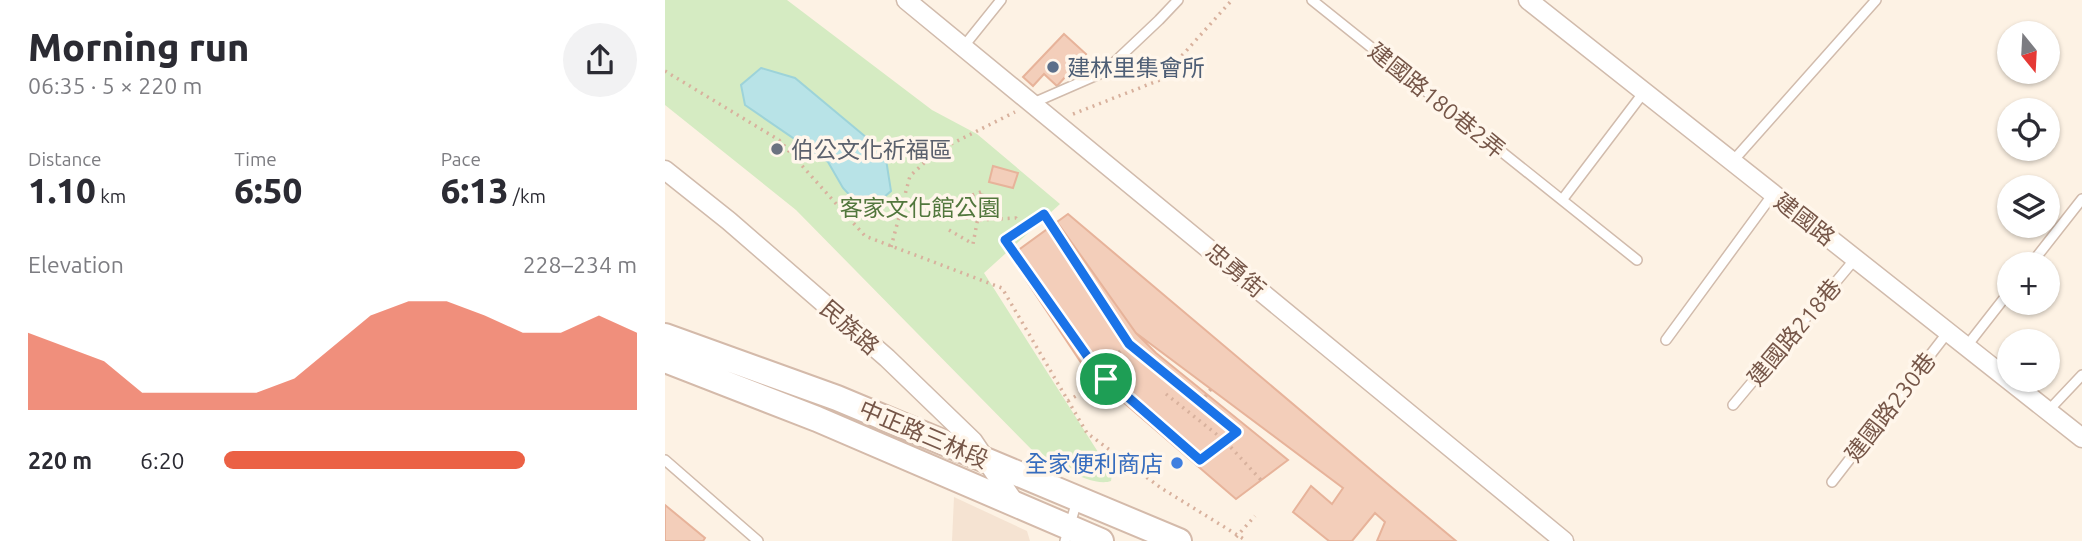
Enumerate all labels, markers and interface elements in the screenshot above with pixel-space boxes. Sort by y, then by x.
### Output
north arrow [1997,21,2060,84]
map controls [1997,21,2060,392]
button: share [563,23,637,97]
text: Morning run [28,26,249,68]
street label: 建國路180巷2弄 [1364,38,1510,162]
place label: 建林里集會所 [1067,55,1205,80]
marker: 建林里集會所 [1045,59,1061,75]
text: 06:35 · 5 × 220 m [28,73,202,98]
button: locate [1997,98,2060,161]
place label: 伯公文化祈福區 [791,137,952,162]
marker: 伯公文化祈福區 [769,141,785,157]
text: Distance [28,148,102,170]
text: Time [234,148,277,170]
text: Pace [441,148,481,170]
text: 1.10 [28,170,96,210]
text: 6:50 [234,170,302,210]
text: 6:13 [441,170,509,210]
button: layers [1997,175,2060,238]
text: km [96,185,126,207]
text: /km [509,185,546,207]
street label: 建國路 [1770,188,1840,250]
park label: 客家文化館公園 [840,195,1001,220]
street label: 忠勇街 [1202,238,1270,302]
text: Elevation [28,252,124,277]
text: 228–234 m [523,252,637,277]
button: + [1997,252,2060,315]
street label: 建國路218巷 [1742,274,1846,390]
street label: 民族路 [816,295,884,359]
button: − [1997,329,2060,392]
street label: 建國路230巷 [1840,348,1940,466]
pin [1076,349,1136,409]
icon: arrive [1087,360,1125,398]
street label: 中正路三林段 [856,396,992,472]
text: 220 m [28,448,92,473]
text: 6:20 [140,448,185,473]
place label: 全家便利商店 [1025,451,1163,476]
marker: 全家便利商店 [1169,455,1185,471]

